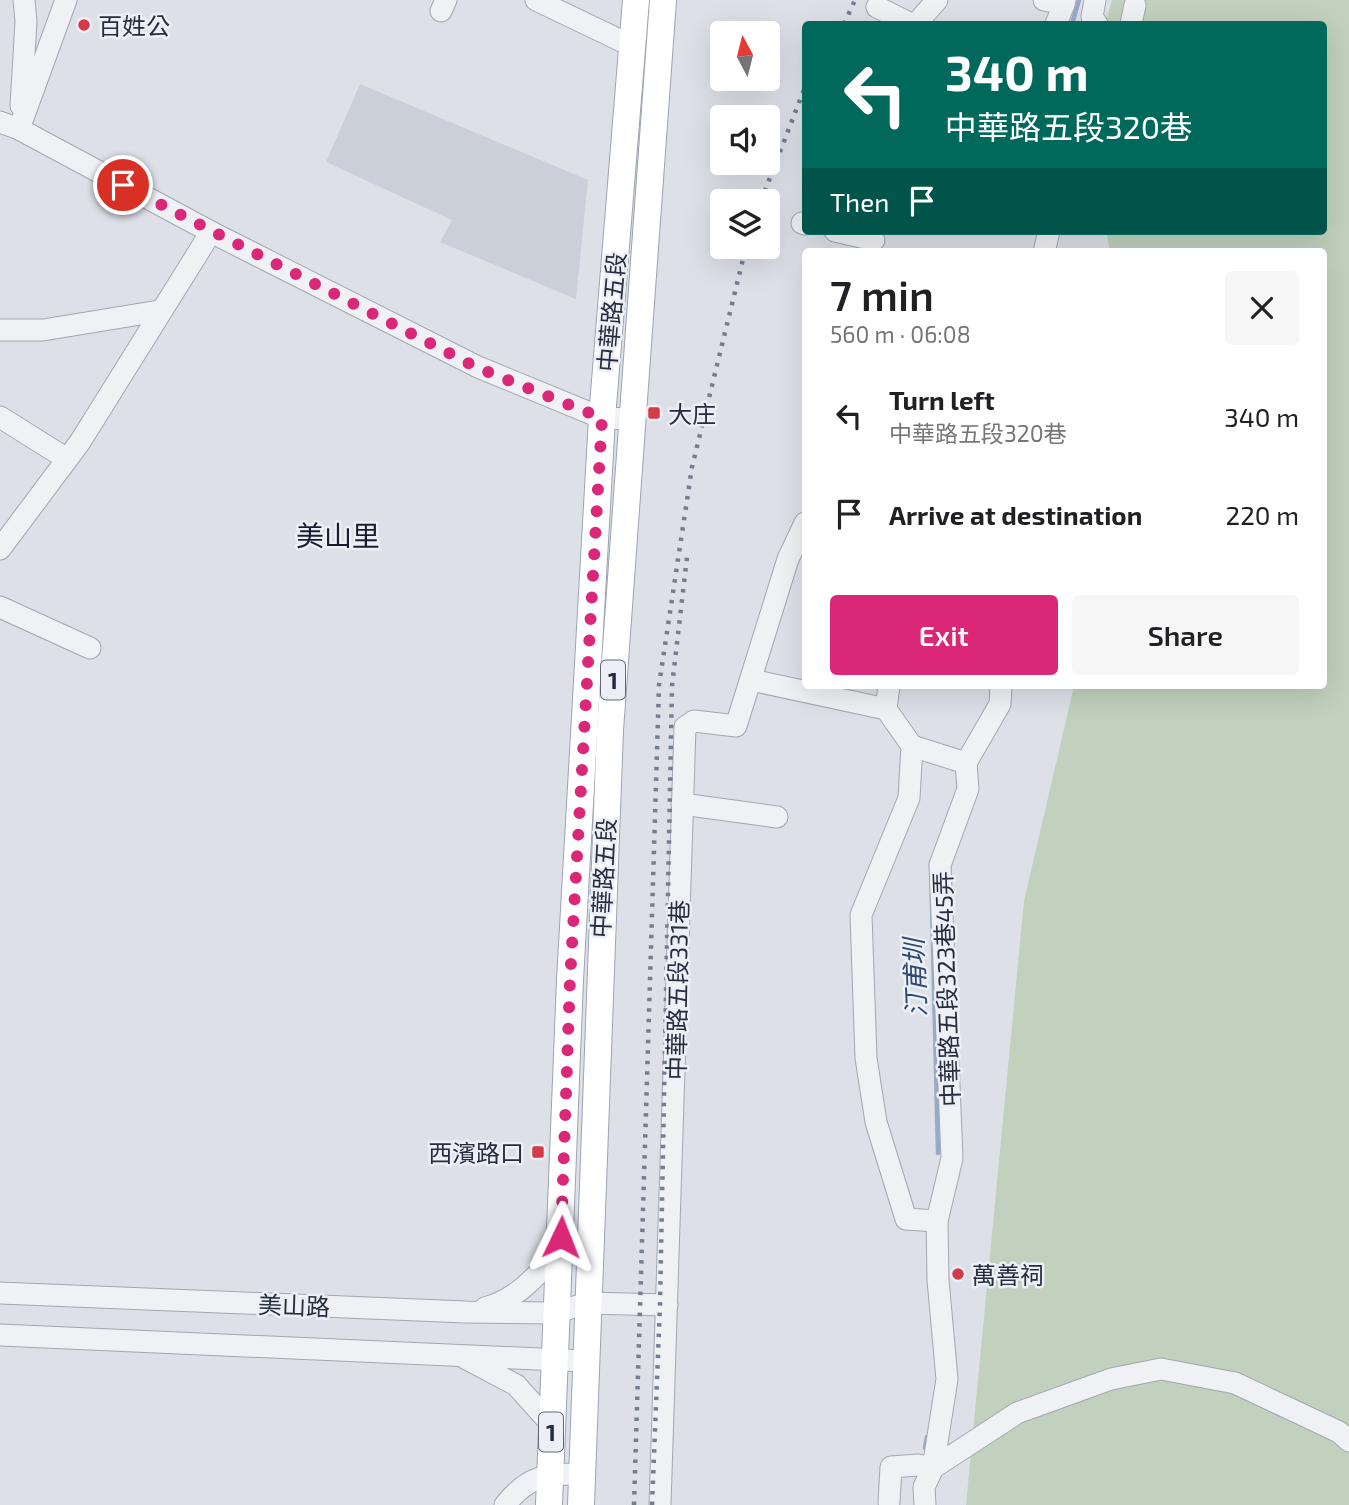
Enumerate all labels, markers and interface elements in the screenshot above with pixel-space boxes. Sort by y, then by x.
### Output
place label: 百姓公 [98,11,170,40]
marker: 百姓公 [76,17,92,33]
north arrow [710,21,780,91]
map controls [710,21,780,259]
text: 340 m [945,42,1089,101]
icon: left [830,49,921,140]
button: sound [710,105,780,175]
text: 中華路五段320巷 [945,107,1192,145]
pin [93,155,153,215]
icon: arrive [104,166,142,204]
icon: arrive [903,182,941,220]
text: Then [830,186,889,217]
button: layers [710,189,780,259]
street label: 中華路五段 [591,251,631,373]
text: 7 min [830,269,934,319]
button: close [1225,271,1299,345]
text: 560 m · 06:08 [830,320,971,348]
text: Turn left [889,384,995,415]
icon: left [830,397,868,435]
place label: 大庄 [668,399,716,428]
text: 340 m [1224,401,1299,432]
marker: 大庄 [646,405,662,421]
text: 中華路五段320巷 [889,419,1067,447]
icon: arrive [830,495,868,533]
text: Arrive at destination [889,499,1142,530]
text: 220 m [1226,499,1299,530]
district label: 美山里 [296,518,380,552]
button: Exit [830,595,1058,675]
button: Share [1072,595,1299,675]
road number: 1 [601,660,625,700]
street label: 中華路五段 [585,817,621,939]
street label: 中華路五段323巷45弄 [927,871,965,1107]
street label: 中華路五段331巷 [661,900,693,1080]
water label: 汀甫圳 [897,934,931,1018]
place label: 西濱路口 [428,1138,524,1167]
marker: 西濱路口 [530,1144,546,1160]
position arrow [524,1200,598,1274]
place label: 萬善祠 [972,1260,1044,1289]
marker: 萬善祠 [950,1266,966,1282]
street label: 美山路 [258,1289,330,1321]
road number: 1 [539,1413,563,1452]

